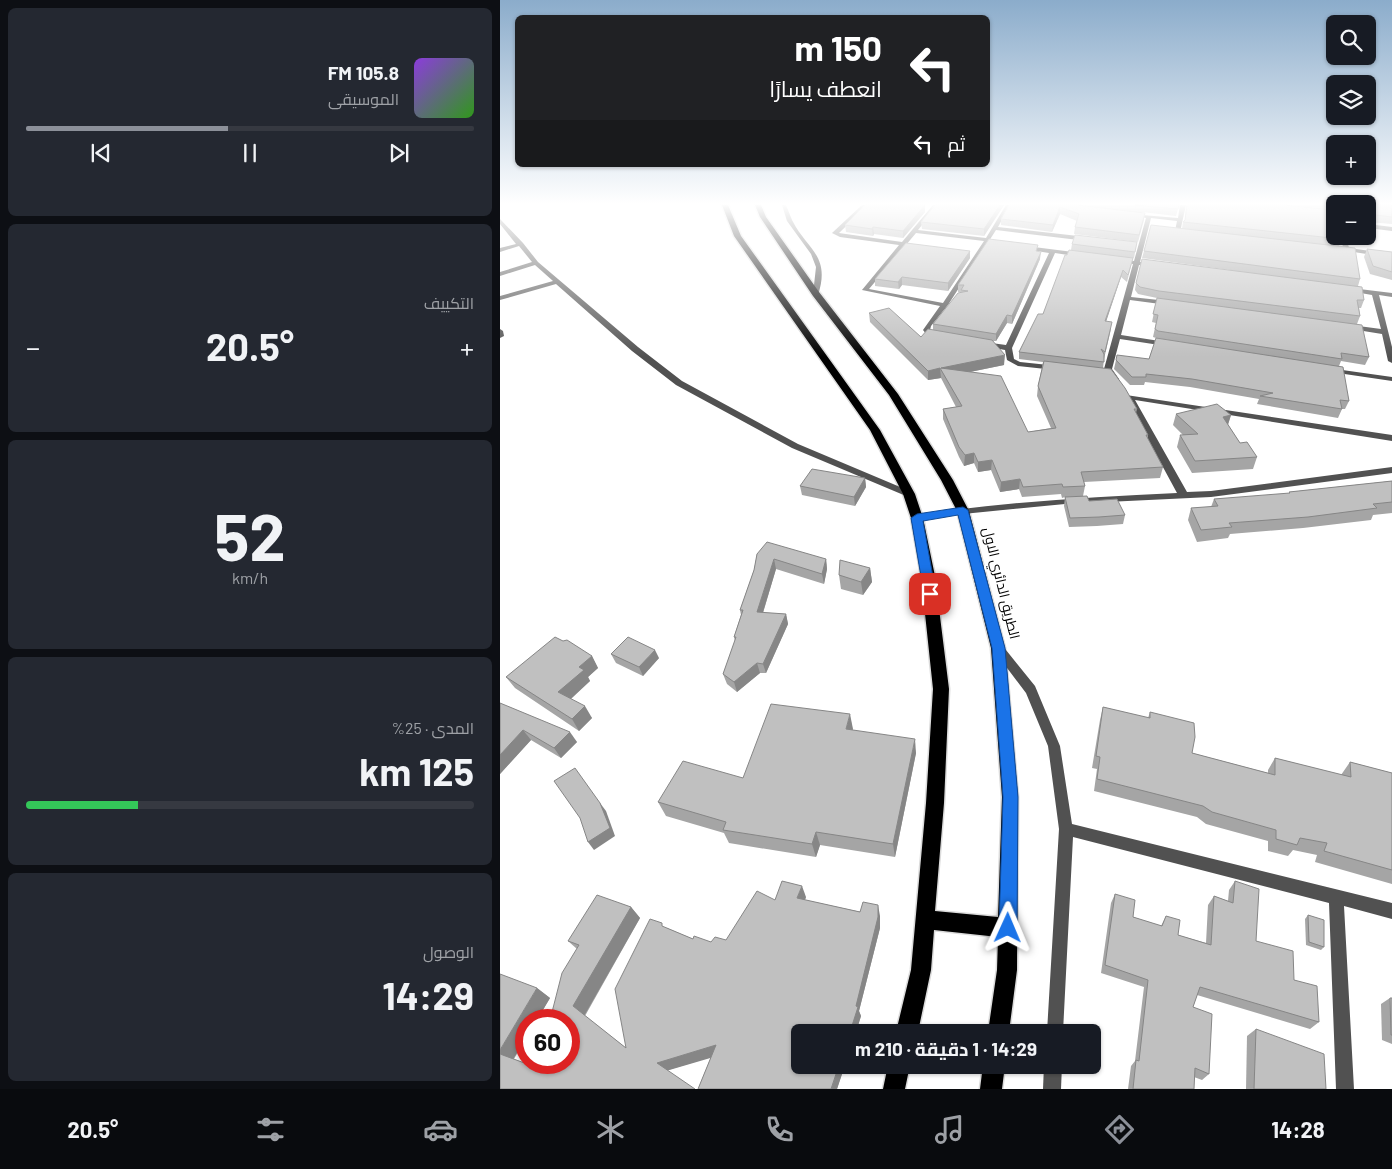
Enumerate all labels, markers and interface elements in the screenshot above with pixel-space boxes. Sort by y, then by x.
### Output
map controls [1326,15,1376,245]
button: search [1326,15,1376,65]
text: 150 m [795,26,882,68]
icon: left [900,35,965,100]
text: 105.8 FM [328,61,399,84]
text: انعطف يسارًا [769,75,882,101]
button: layers [1326,75,1376,125]
text: الموسيقى [328,89,399,108]
icon: left [909,130,937,158]
text: ثم [947,132,965,155]
button: + [1326,135,1376,185]
icon: previous [87,139,115,167]
icon: pause [236,139,264,167]
icon: next [385,139,413,167]
button: − [1326,195,1376,245]
text: التكييف [424,293,474,312]
text: 20.5° [206,323,294,369]
text: − [26,330,40,364]
text: + [460,330,474,364]
text: 52 [214,496,286,574]
street label: الطريق الدائري الاول [976,525,1024,642]
text: km/h [232,568,268,587]
pin [909,573,951,615]
icon: arrive [916,580,944,608]
text: المدى · 25% [391,718,474,737]
text: 125 km [359,748,474,794]
position arrow [981,901,1033,953]
text: الوصول [423,942,474,961]
text: 14:29 [382,972,474,1018]
speed limit sign: 60 [515,1009,580,1074]
text: 14:29 · 1 دقيقة · 210 m [855,1037,1037,1060]
icon: filters [253,1112,288,1147]
icon: car [423,1112,458,1147]
icon: climate [593,1112,628,1147]
icon: phone [762,1112,797,1147]
icon: music [932,1112,967,1147]
icon: directions [1102,1112,1137,1147]
text: 20.5° [67,1116,118,1142]
text: 14:28 [1271,1116,1325,1142]

